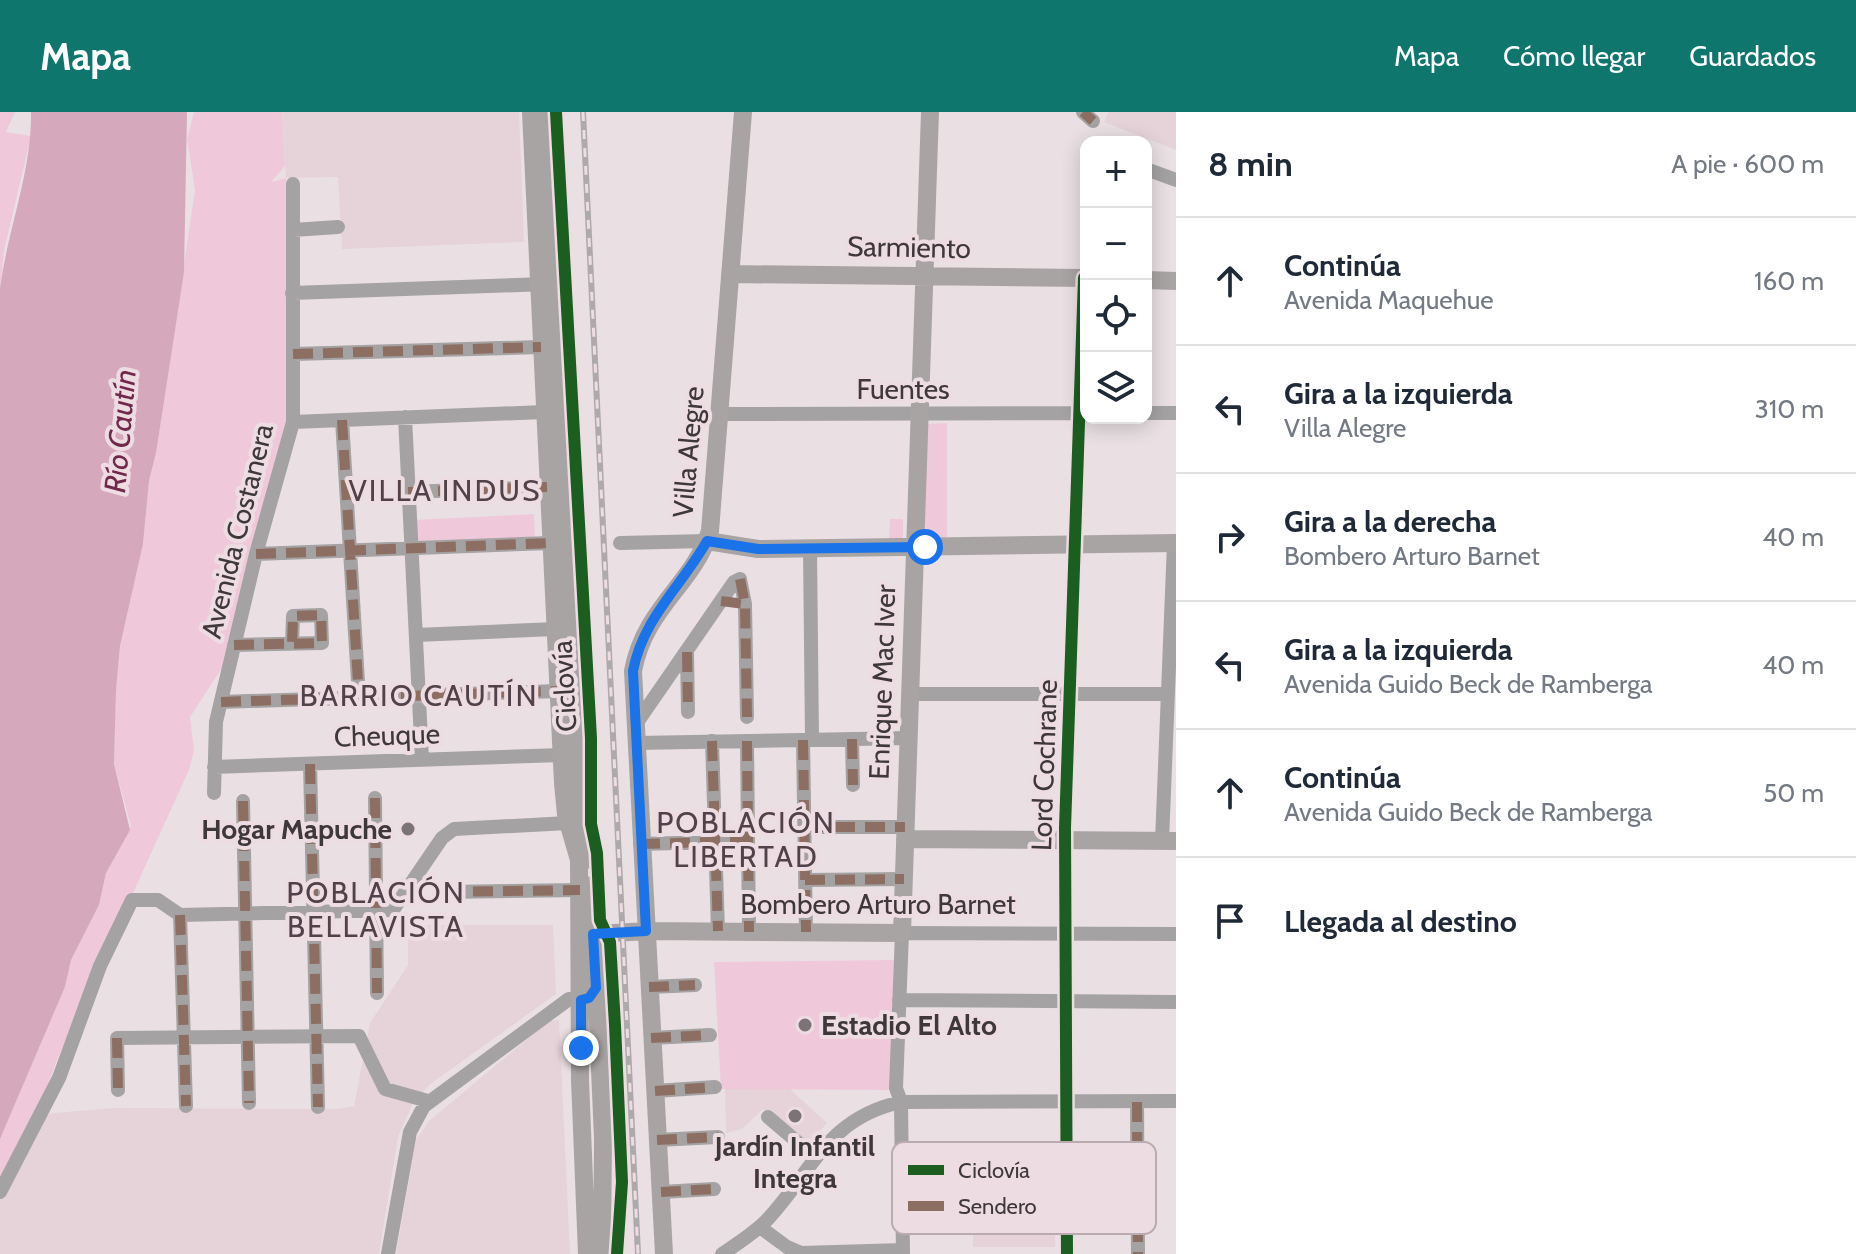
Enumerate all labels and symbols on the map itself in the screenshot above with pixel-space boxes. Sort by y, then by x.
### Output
street label: Sarmiento [847,229,971,265]
water label: Río Cautín [96,368,144,494]
street label: Fuentes [856,372,950,406]
street label: Villa Alegre [665,385,711,519]
street label: Avenida Costanera [194,420,280,642]
district label: VILLA INDUS [348,472,542,509]
route start [907,529,943,565]
street label: Enrique Mac Iver [862,584,902,780]
street label: Ciclovía [545,639,583,733]
district label: BARRIO CAUTÍN [299,677,539,714]
street label: Lord Cochrane [1024,679,1064,851]
street label: Cheuque [333,716,441,754]
district label: POBLACIÓN LIBERTAD [656,804,836,875]
place label: Hogar Mapuche [201,812,392,846]
marker: Hogar Mapuche [399,820,417,838]
district label: POBLACIÓN BELLAVISTA [286,874,466,945]
street label: Bombero Arturo Barnet [740,887,1016,921]
place label: Estadio El Alto [821,1008,997,1042]
marker: Estadio El Alto [796,1016,814,1034]
route end [563,1030,599,1066]
marker: Jardín Infantil Integra [786,1107,804,1125]
place label: Jardín Infantil Integra [714,1129,875,1195]
legend [892,1142,1156,1234]
text: Ciclovía [958,1157,1030,1184]
text: Sendero [958,1193,1037,1220]

